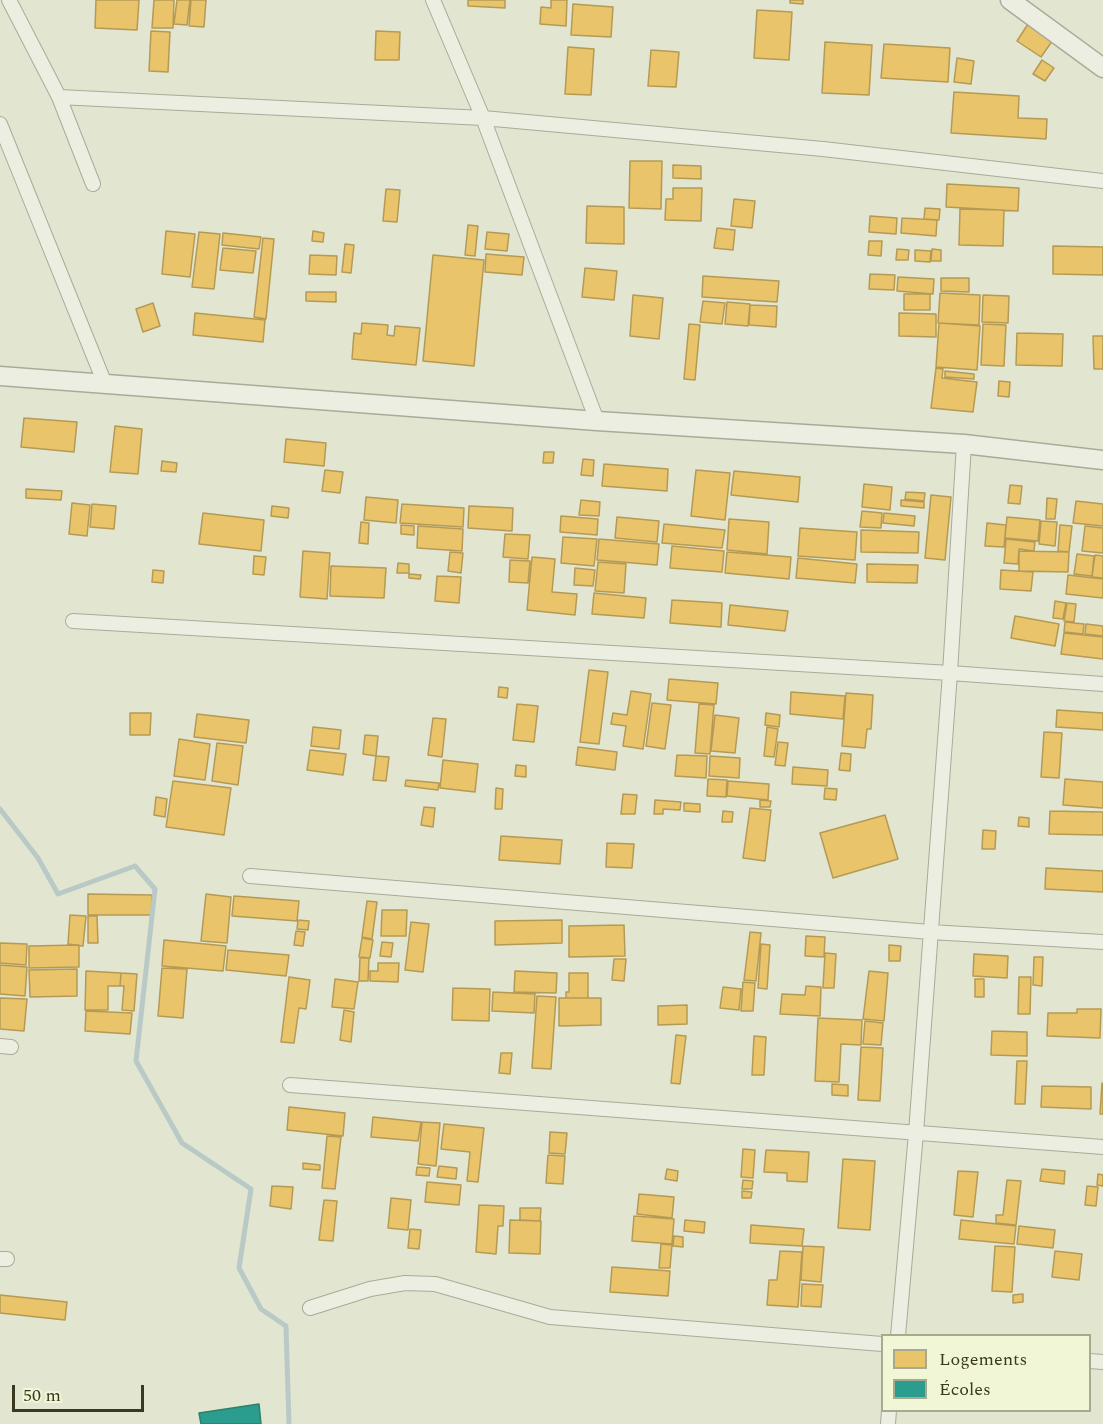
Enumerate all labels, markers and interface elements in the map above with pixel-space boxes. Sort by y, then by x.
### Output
legend [881,1334,1091,1412]
text: Logements [939,1346,1027,1373]
scale bar [15,1373,147,1411]
text: Écoles [939,1376,991,1403]
text: 50 m [23,1382,61,1409]

